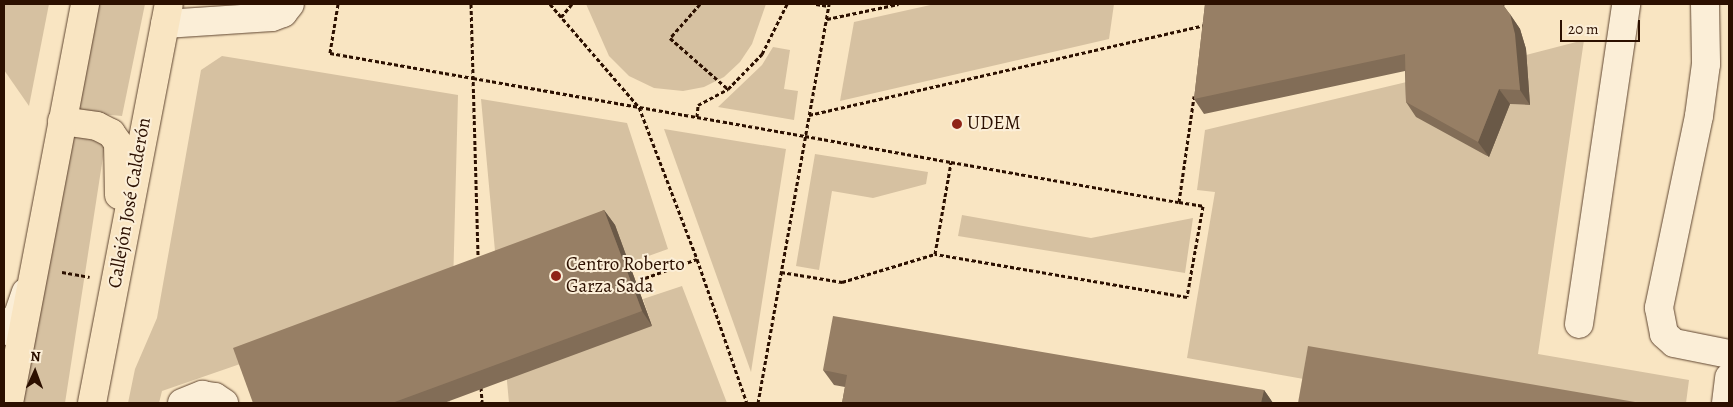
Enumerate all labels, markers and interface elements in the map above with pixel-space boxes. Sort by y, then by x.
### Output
scale bar [1563,10,1643,42]
text: 20 m [1568,19,1599,39]
place label: UDEM [967,113,1021,135]
street label: Callejón José Calderón [104,116,156,290]
marker: UDEM [951,118,963,130]
place label: Centro Roberto Garza Sada [566,254,685,298]
marker: Centro Roberto Garza Sada [550,270,562,282]
north arrow [10,347,60,397]
text: N [30,347,41,366]

